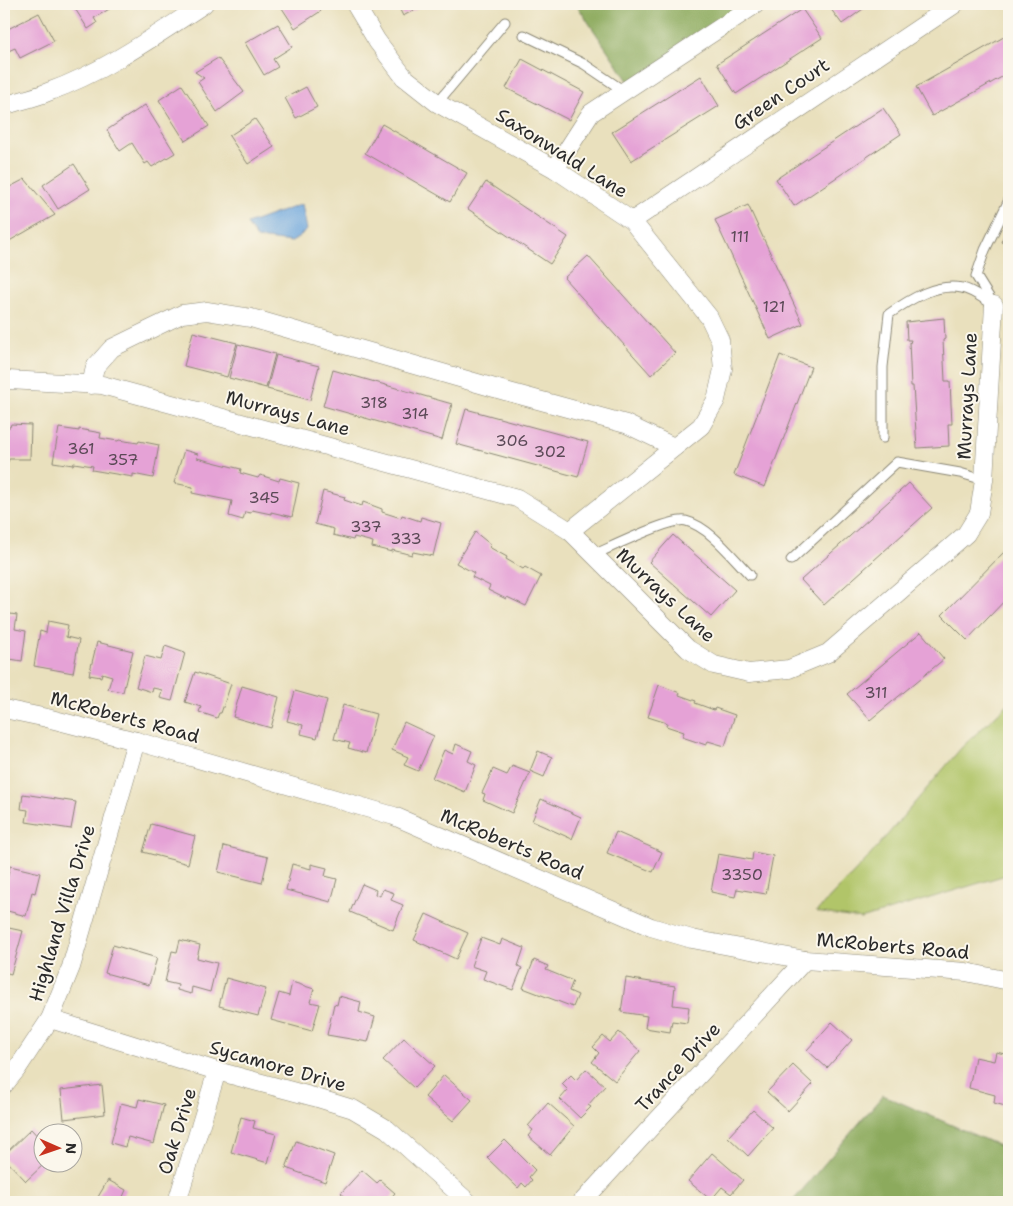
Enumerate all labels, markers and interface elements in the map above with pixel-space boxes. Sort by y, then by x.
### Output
street label: Green Court [728,52,834,136]
street label: Saxonwald Lane [491,102,633,204]
house number: 111 [731,226,749,247]
house number: 121 [763,296,785,317]
street label: Murrays Lane [951,332,983,460]
street label: Murrays Lane [223,384,353,442]
house number: 318 [360,392,388,413]
house number: 314 [401,403,429,424]
house number: 306 [495,430,529,451]
house number: 361 [67,438,95,459]
house number: 302 [534,441,566,462]
house number: 357 [108,449,138,470]
house number: 345 [248,487,280,508]
house number: 337 [350,516,382,537]
house number: 333 [390,528,422,549]
street label: Murrays Lane [611,542,721,648]
house number: 311 [864,682,888,703]
street label: McRoberts Road [48,685,202,749]
street label: McRoberts Road [437,803,587,885]
street label: Highland Villa Drive [23,821,101,1005]
house number: 3350 [721,864,763,885]
street label: McRoberts Road [816,927,970,965]
street label: Trance Drive [630,1017,726,1117]
street label: Sycamore Drive [207,1035,349,1097]
street label: Oak Drive [152,1085,202,1177]
north arrow [32,1124,82,1174]
text: N [62,1143,80,1154]

